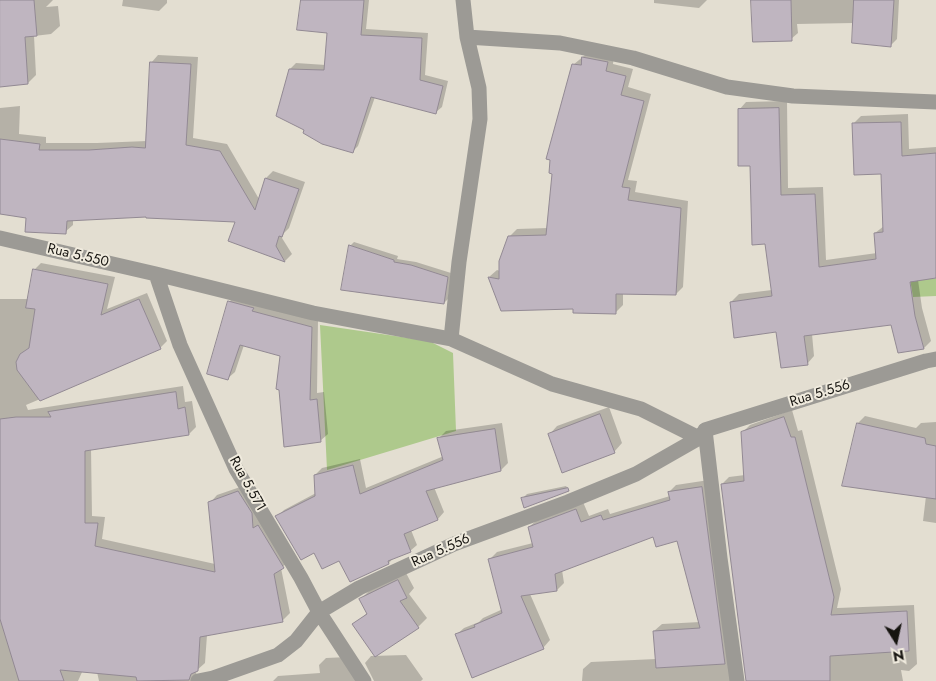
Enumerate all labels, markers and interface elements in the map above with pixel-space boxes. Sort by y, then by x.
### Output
street label: Rua 5.550 [46,241,110,271]
street label: Rua 5.556 [788,377,852,411]
street label: Rua 5.571 [225,454,269,514]
street label: Rua 5.556 [409,531,473,571]
north arrow [871,616,921,666]
text: N [891,645,906,667]

